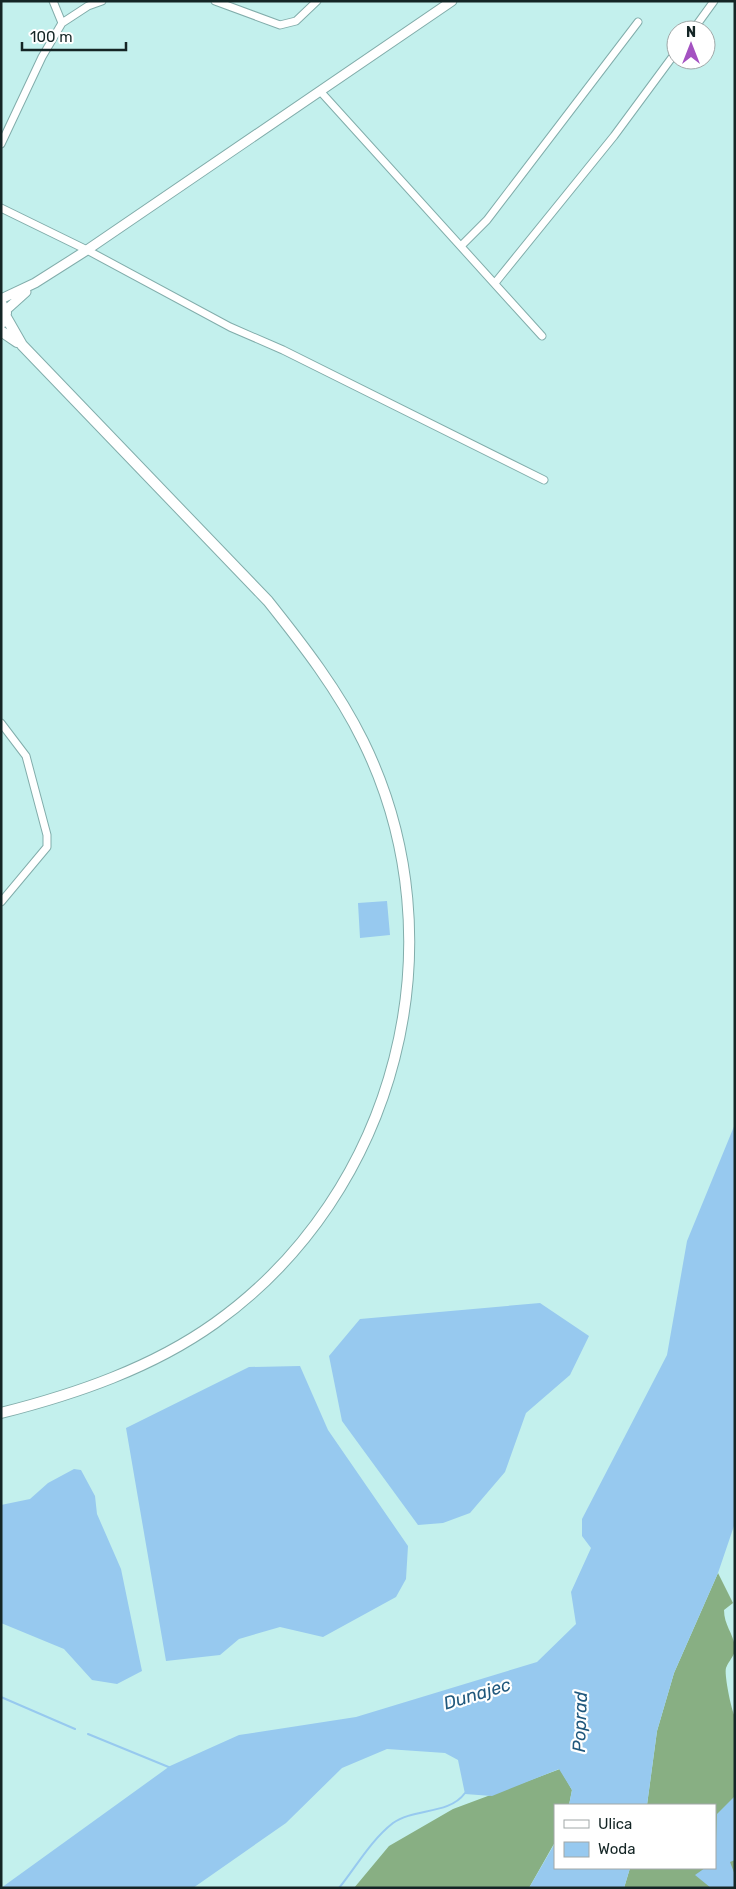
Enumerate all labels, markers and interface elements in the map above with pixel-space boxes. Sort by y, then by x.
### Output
scale bar [22,20,126,52]
north arrow [666,20,716,70]
text: N [686,24,696,41]
text: 100 m [30,28,72,46]
water label: Dunajec [441,1673,513,1715]
water label: Poprad [568,1691,592,1753]
legend [554,1804,716,1869]
text: Ulica [598,1815,632,1833]
text: Woda [598,1840,636,1858]

